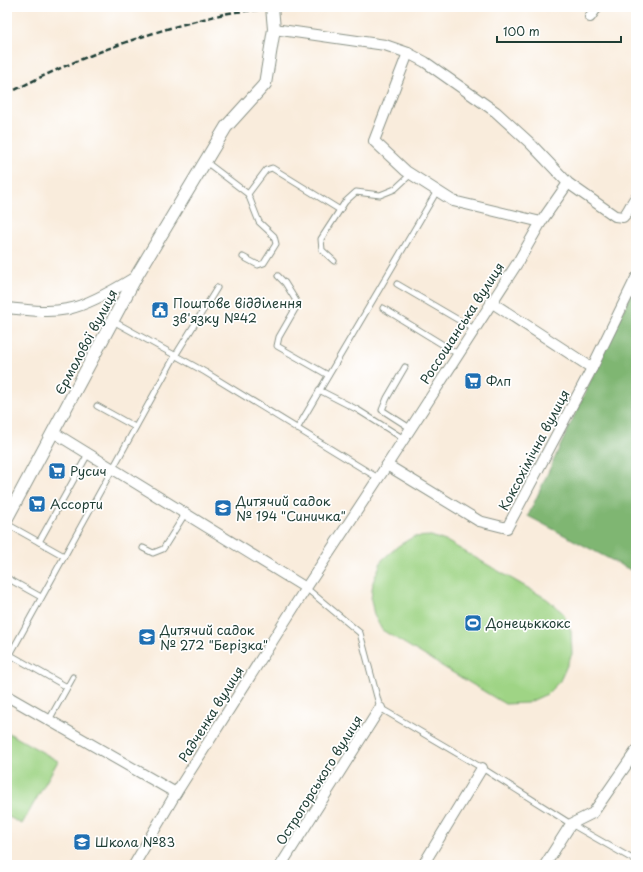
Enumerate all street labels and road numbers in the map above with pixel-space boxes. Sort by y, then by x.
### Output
street label: Россошанська вулиця [415,258,508,387]
street label: Єрмолової вулиця [50,286,121,398]
street label: Коксохімічна вулиця [494,386,573,514]
street label: Радченка вулиця [173,662,248,765]
street label: Острогорського вулиця [271,711,366,848]

